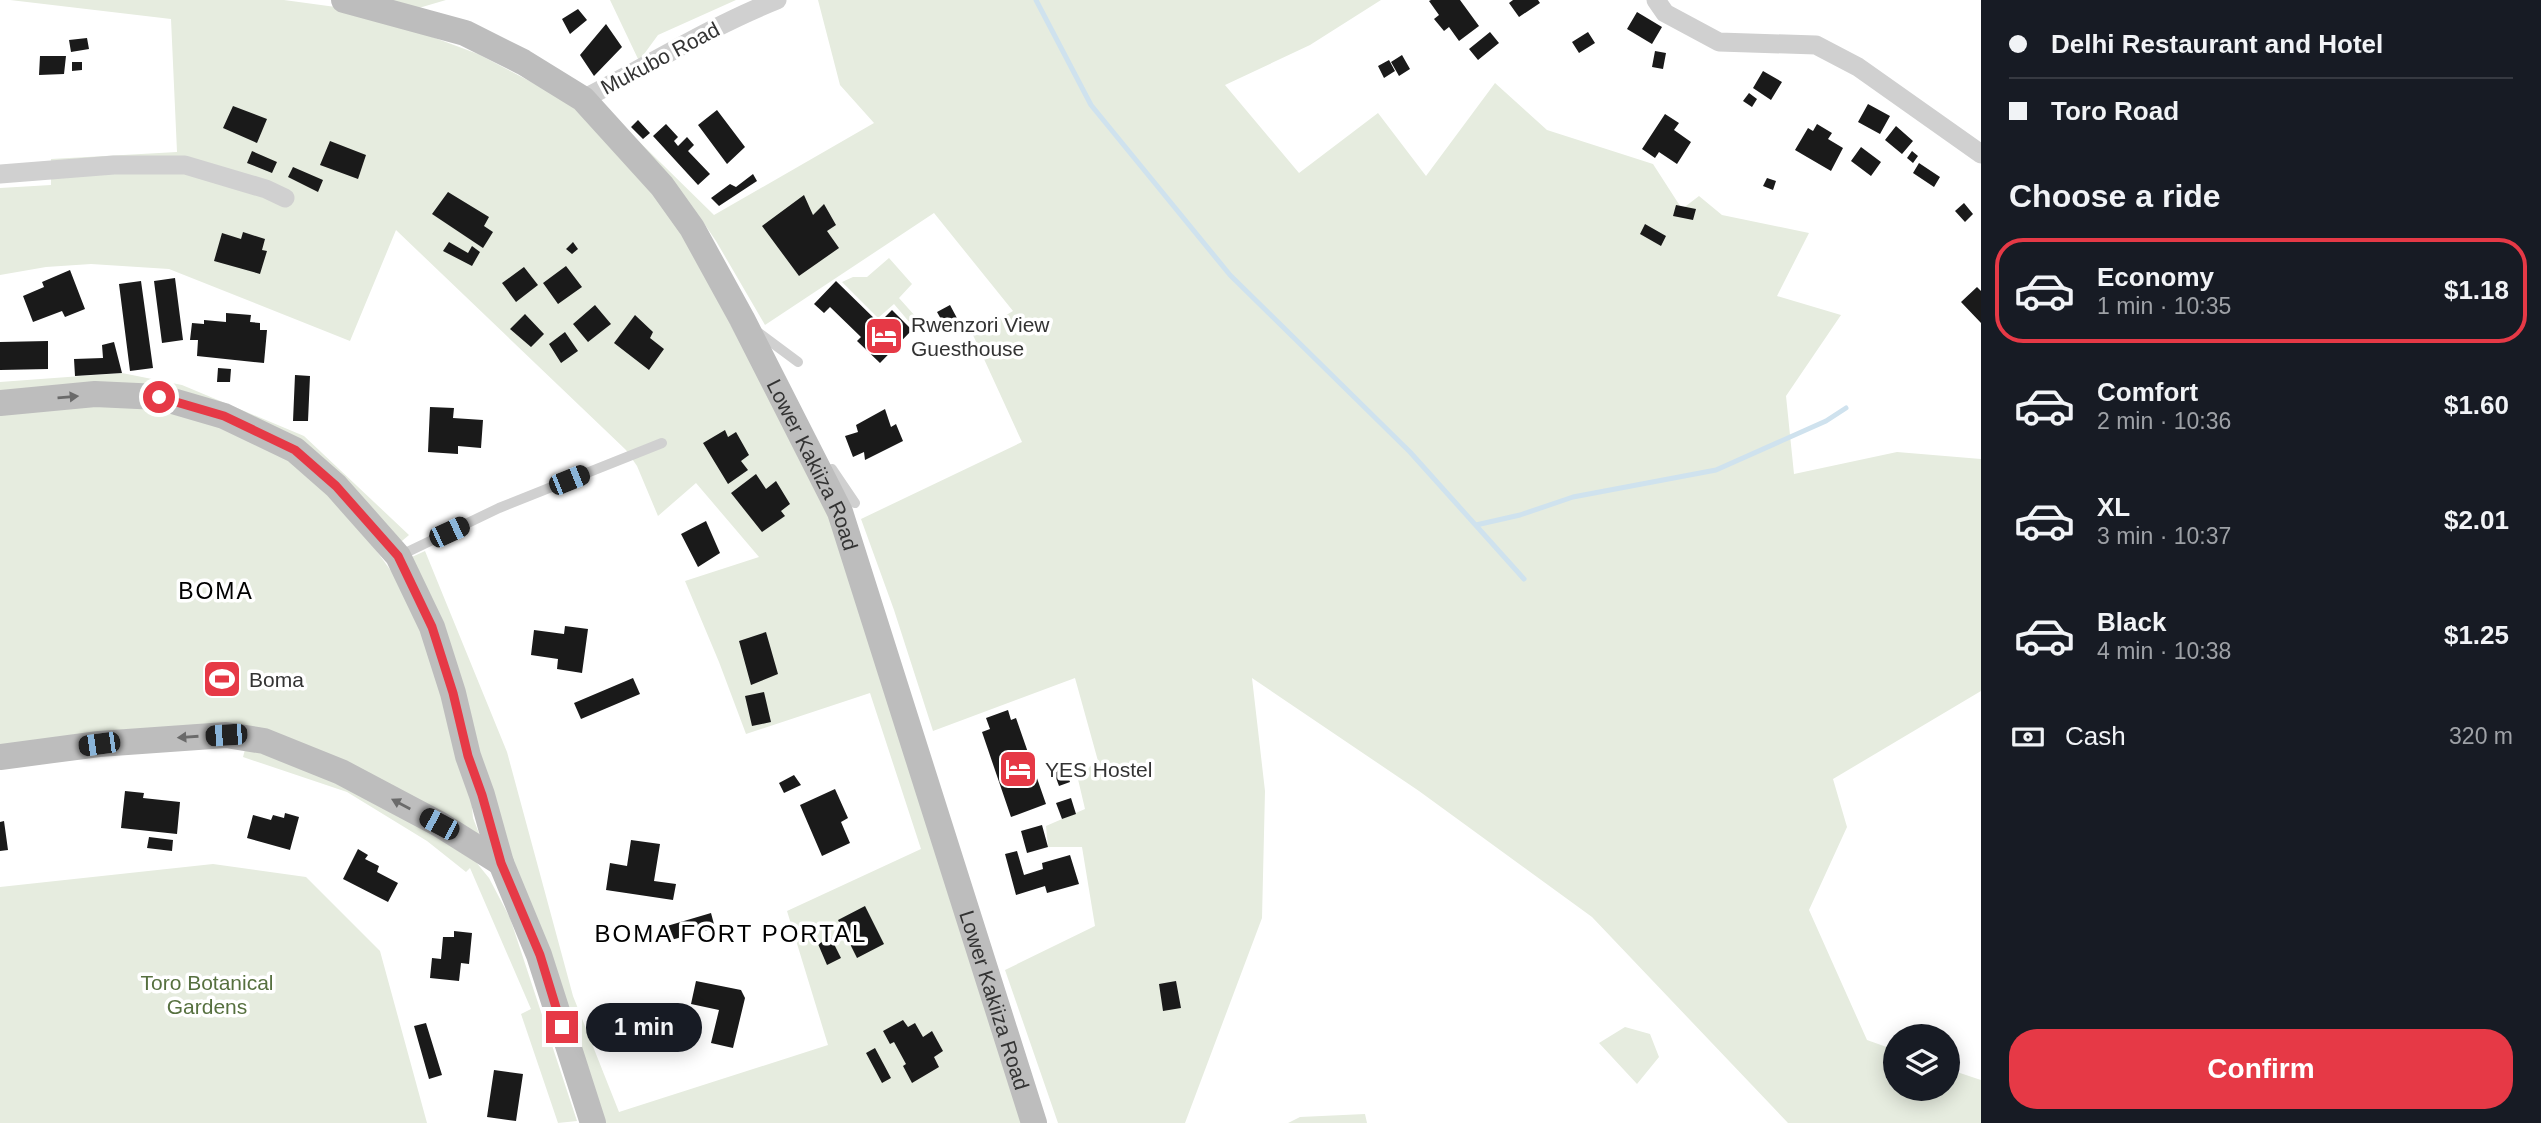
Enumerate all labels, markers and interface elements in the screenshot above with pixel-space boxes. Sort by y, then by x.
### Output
street label: Mukubo Road [597,17,723,99]
text: Delhi Restaurant and Hotel [2051,29,2383,59]
text: Toro Road [2051,96,2179,126]
text: Choose a ride [2009,178,2221,214]
icon: car [2013,259,2076,322]
text: Economy [2097,262,2214,292]
text: $1.18 [2444,275,2509,305]
text: 1 min · 10:35 [2097,293,2231,319]
place label: Rwenzori View Guesthouse [911,313,1050,360]
hotel icon: Rwenzori View Guesthouse [863,315,905,357]
icon: car [2013,374,2076,437]
street label: Lower Kakiiza Road [763,375,863,553]
text: Comfort [2097,377,2198,407]
route start [143,381,175,413]
text: $1.60 [2444,390,2509,420]
one-way arrow [57,391,79,402]
text: 2 min · 10:36 [2097,408,2231,434]
car [546,462,593,498]
icon: car [2013,489,2076,552]
text: XL [2097,492,2130,522]
text: $2.01 [2444,505,2509,535]
car [426,514,473,550]
text: 3 min · 10:37 [2097,523,2231,549]
district label: BOMA [178,578,254,604]
icon: car [2013,604,2076,667]
text: Black [2097,607,2166,637]
text: $1.25 [2444,620,2509,650]
text: 4 min · 10:38 [2097,638,2231,664]
sports icon: Boma [201,658,243,700]
place label: Boma [249,668,304,691]
icon: cash [2009,718,2047,756]
text: Cash [2065,721,2126,751]
car [205,723,248,747]
text: 320 m [2449,723,2513,749]
car [77,731,122,757]
one-way arrow [176,732,198,743]
hotel icon: YES Hostel [997,748,1039,790]
place label: YES Hostel [1045,758,1152,781]
one-way arrow [390,798,410,810]
car [416,805,463,843]
street label: Lower Kakiiza Road [956,907,1034,1092]
district label: BOMA FORT PORTAL [595,920,867,947]
park label: Toro Botanical Gardens [140,971,274,1018]
callout: 1 min [586,1002,702,1052]
route end [546,1011,578,1043]
text: 1 min [614,1014,674,1040]
map controls [1883,1024,1960,1101]
button: layers [1883,1024,1960,1101]
button: Confirm [2009,1029,2513,1109]

